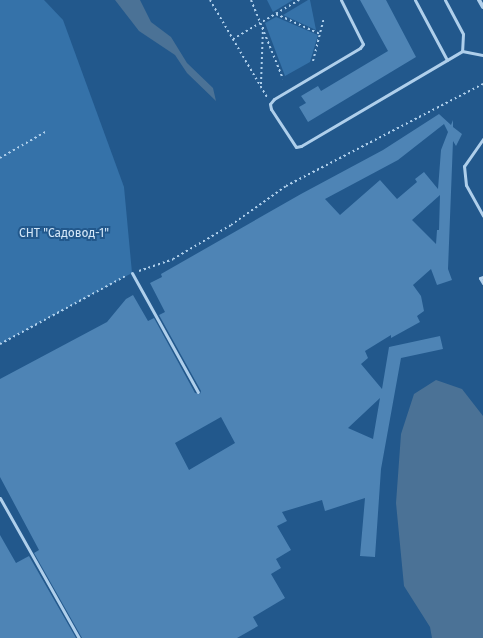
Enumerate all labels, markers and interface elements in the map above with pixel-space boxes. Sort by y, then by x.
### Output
park label: СНТ "Садовод-1" [19,227,109,241]

